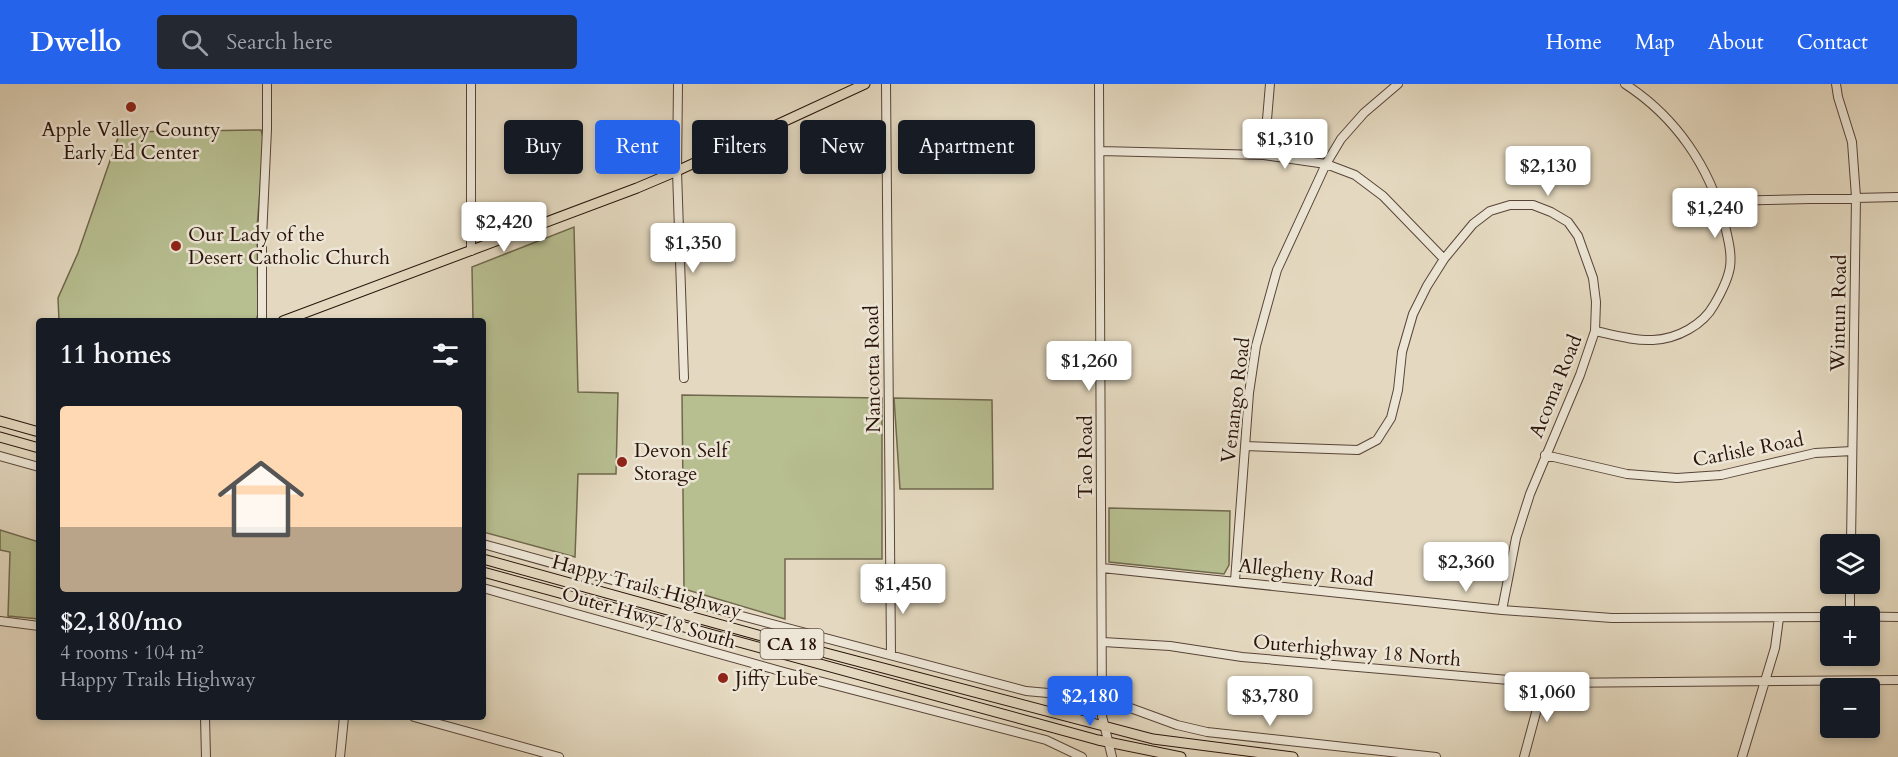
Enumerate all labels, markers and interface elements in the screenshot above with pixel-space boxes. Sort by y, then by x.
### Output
search box [157,15,577,69]
text: Dwello [30,23,121,61]
icon: search [178,26,211,59]
text: Search here [226,27,333,57]
text: Home [1546,28,1602,57]
text: Map [1635,28,1675,57]
text: About [1708,28,1764,57]
text: Contact [1797,28,1868,57]
marker: Apple Valley County Early Ed Center [124,100,138,114]
place label: Apple Valley County Early Ed Center [42,116,221,166]
pin: $1,310 [1236,119,1334,170]
chip: Buy [504,120,583,174]
chip: Rent [595,120,680,174]
chip: Filters [692,120,788,174]
chip: New [800,120,886,174]
chip: Apartment [898,120,1035,174]
text: $1,310 [1256,125,1314,152]
pin: $2,130 [1499,146,1597,197]
text: $2,130 [1519,152,1577,179]
pin: $1,240 [1666,188,1764,239]
text: $1,240 [1686,194,1744,221]
pin: $2,420 [455,202,553,253]
text: $2,420 [475,208,533,235]
place label: Our Lady of the Desert Catholic Church [188,221,390,271]
pin: $1,350 [644,223,742,274]
text: $1,350 [664,229,722,256]
marker: Our Lady of the Desert Catholic Church [169,239,183,253]
street label: Wintun Road [1824,254,1853,373]
street label: Nancotta Road [858,305,887,433]
street label: Acoma Road [1523,330,1589,442]
street label: Venango Road [1214,335,1257,464]
text: 11 homes [60,337,171,372]
icon: filters [429,338,462,371]
pin: $1,260 [1040,341,1138,392]
text: $1,260 [1060,347,1118,374]
street label: Tao Road [1072,415,1099,499]
street label: Carlisle Road [1690,425,1806,473]
place label: Devon Self Storage [634,437,730,487]
icon: home [207,445,315,553]
marker: Devon Self Storage [615,455,629,469]
map controls [1820,534,1880,738]
button: layers [1820,534,1880,594]
pin: $2,360 [1417,542,1515,593]
street label: Happy Trails Highway [549,548,745,625]
text: $2,360 [1437,548,1495,575]
street label: Allegheny Road [1237,552,1375,593]
pin: $1,450 [854,564,952,615]
text: $1,450 [874,570,932,597]
street label: Outer Hwy 18 South [559,580,739,655]
text: $2,180/mo [60,604,183,639]
button: + [1820,606,1880,666]
street label: Outerhighway 18 North [1252,628,1462,673]
road number: CA 18 [760,629,824,659]
text: 4 rooms · 104 m² [60,639,204,666]
place label: Jiffy Lube [732,665,818,692]
text: Happy Trails Highway [60,666,256,693]
marker: Jiffy Lube [716,671,730,685]
pin: $1,060 [1498,672,1596,723]
pin: $2,180 [1041,676,1139,727]
pin: $3,780 [1221,676,1319,727]
text: $1,060 [1518,678,1576,705]
button: − [1820,678,1880,738]
text: $2,180 [1061,682,1119,709]
text: $3,780 [1241,682,1299,709]

